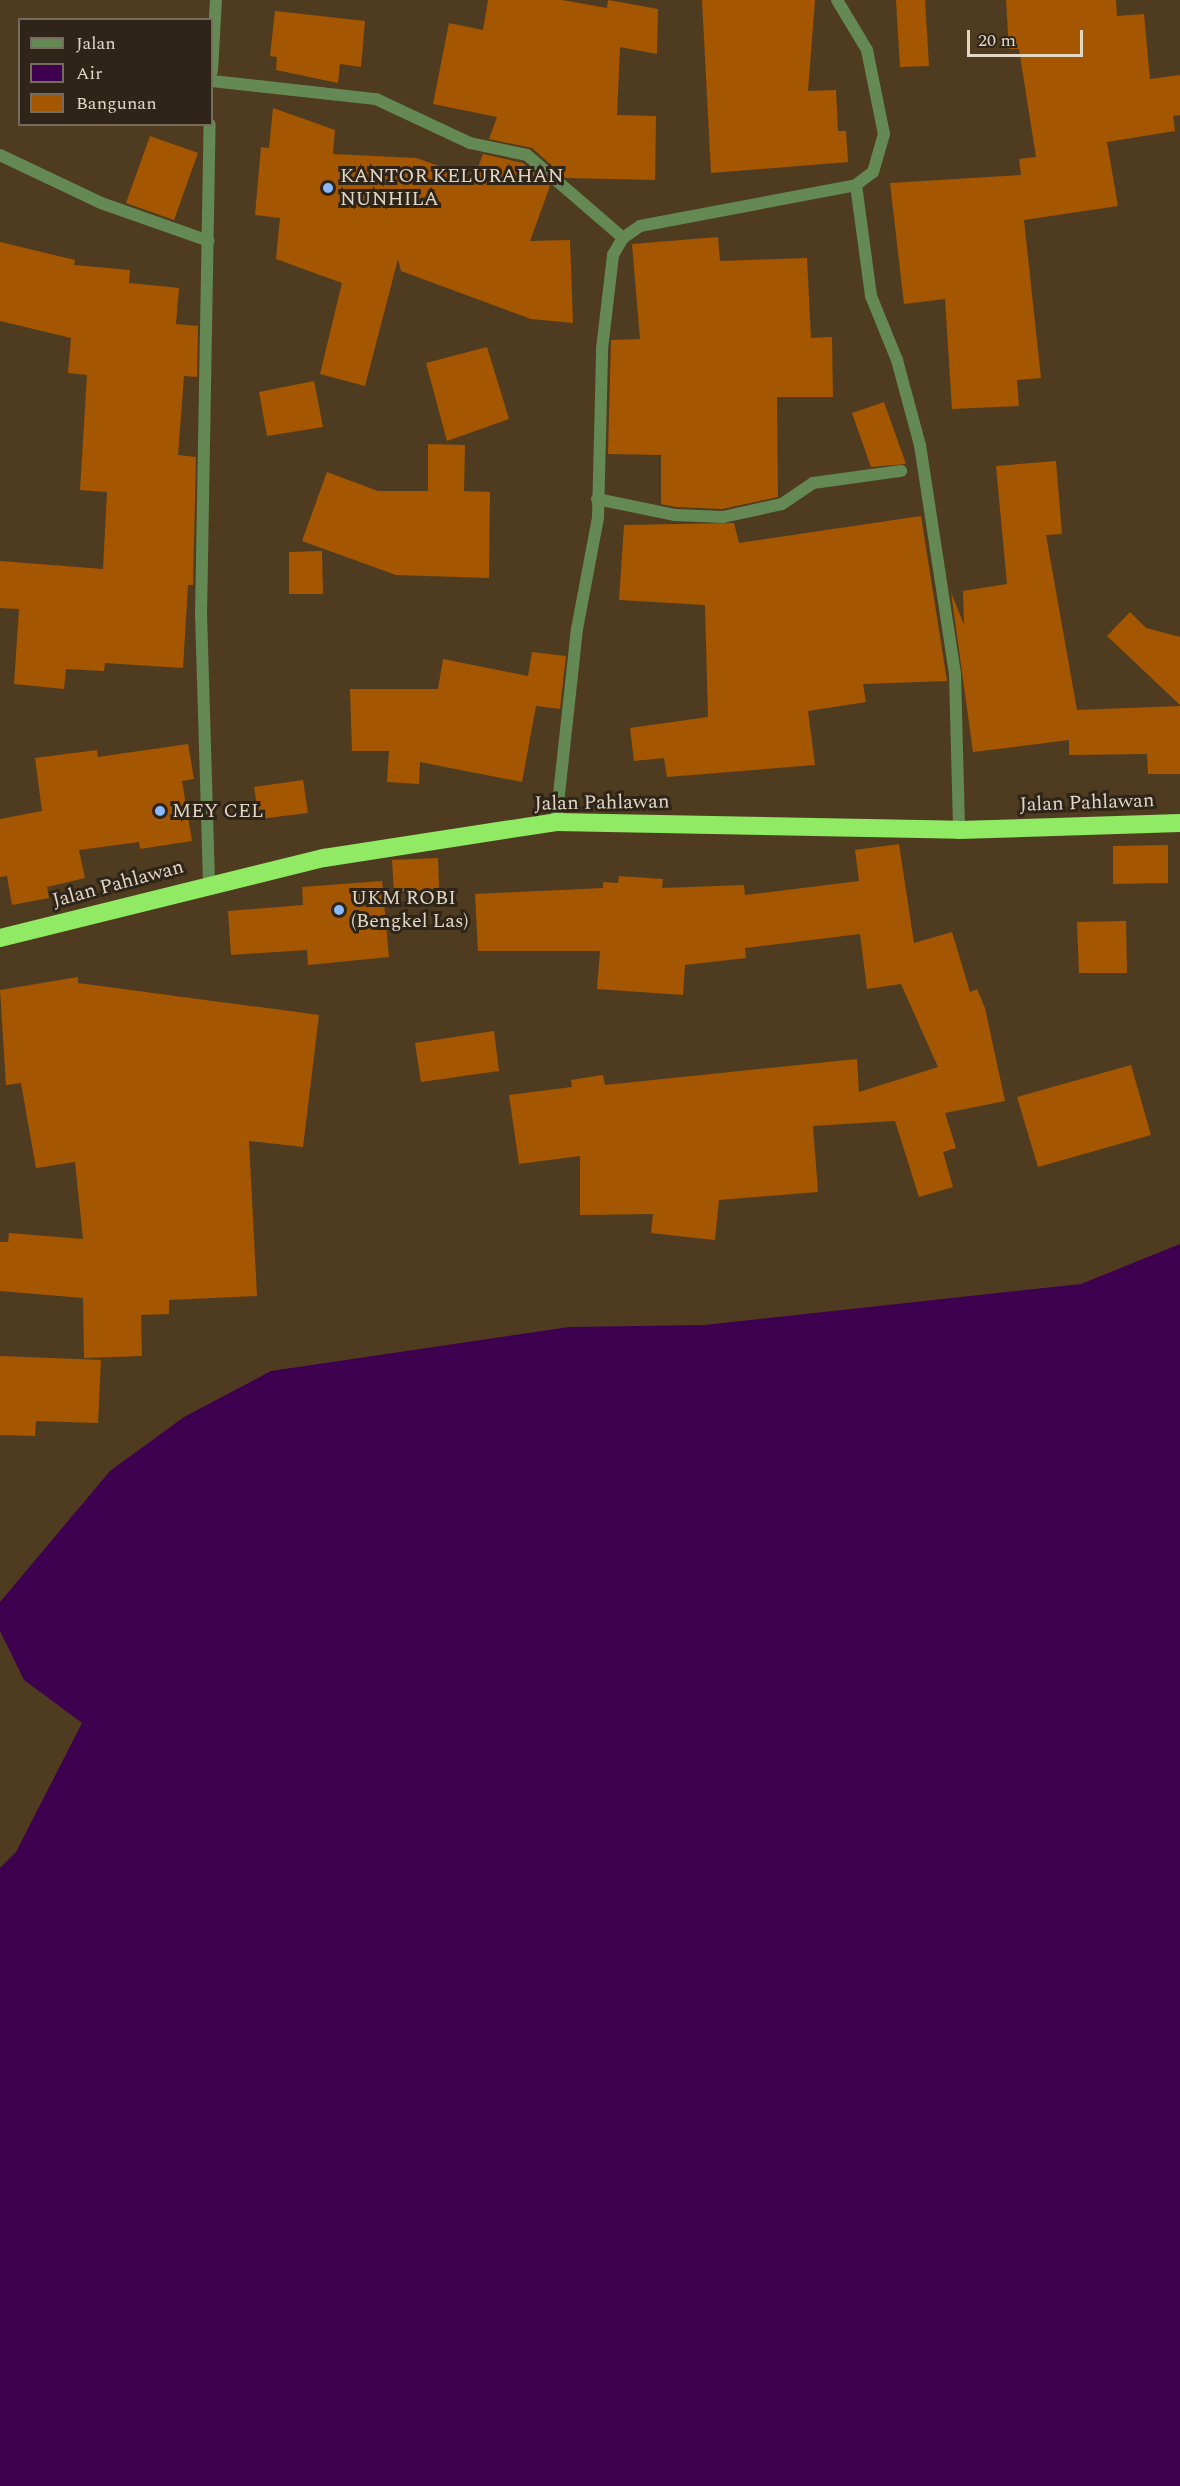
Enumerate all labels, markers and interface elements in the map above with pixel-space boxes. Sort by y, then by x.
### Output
legend [18,18,213,126]
scale bar [970,18,1086,56]
text: 20 m [978,27,1016,54]
text: Jalan [76,30,116,57]
text: Air [76,60,102,87]
text: Bangunan [76,90,157,117]
place label: KANTOR KELURAHAN NUNHILA [340,164,564,211]
marker: KANTOR KELURAHAN NUNHILA [321,181,335,195]
street label: Jalan Pahlawan [1019,789,1155,817]
street label: Jalan Pahlawan [534,790,670,816]
place label: MEY CEL [172,799,264,823]
marker: MEY CEL [153,804,167,818]
street label: Jalan Pahlawan [50,855,186,913]
place label: UKM ROBI (Bengkel Las) [351,886,468,933]
marker: UKM ROBI (Bengkel Las) [332,903,346,917]

